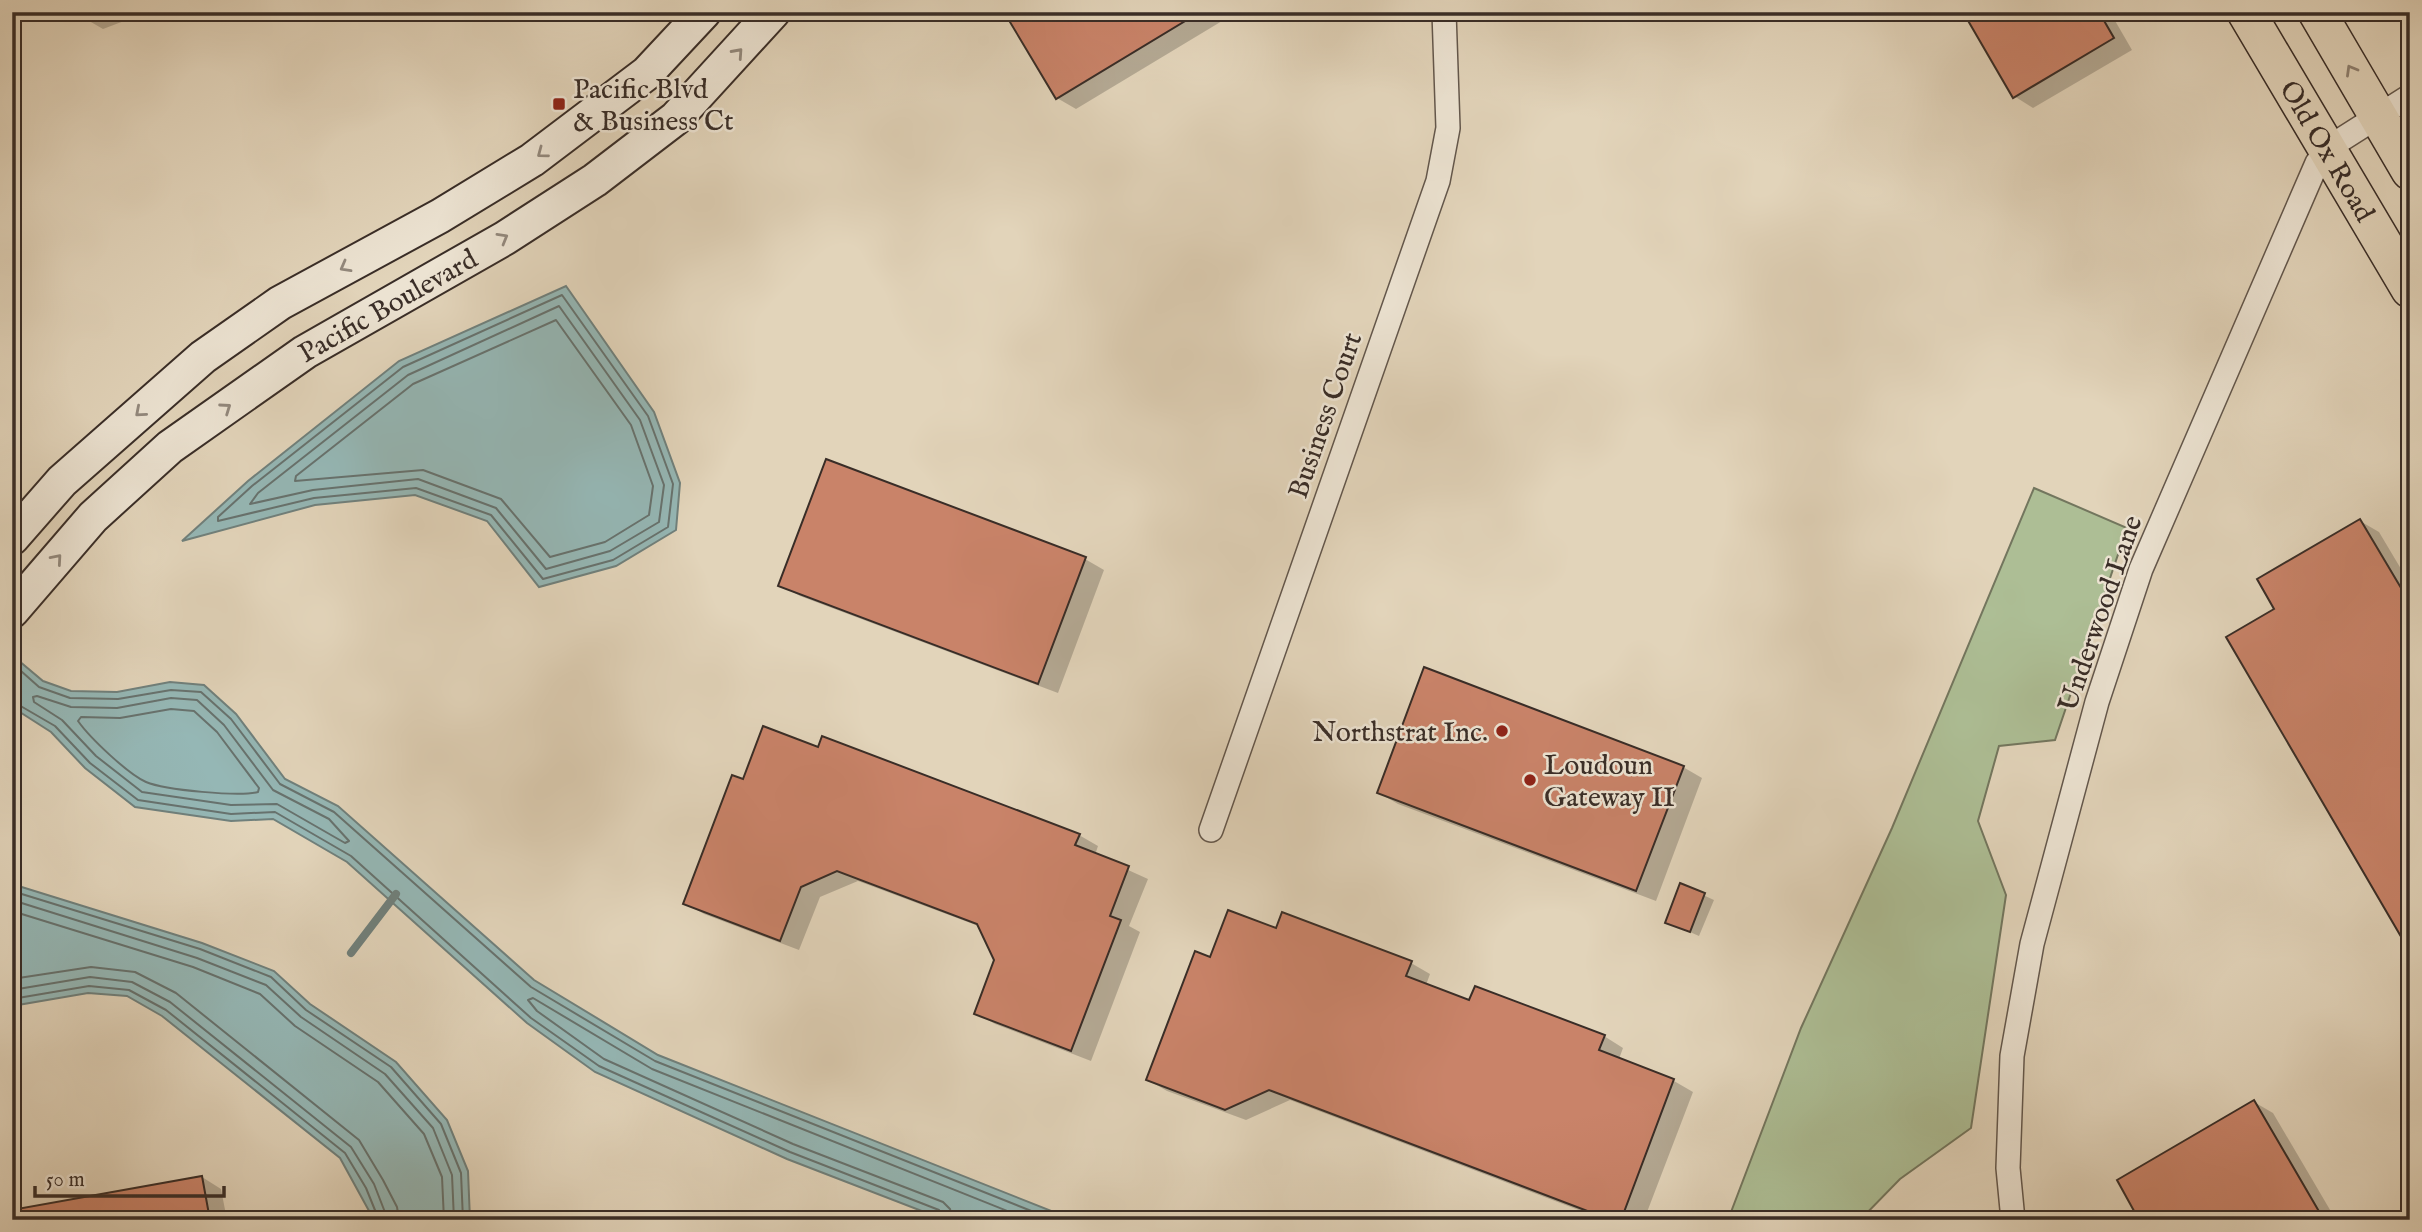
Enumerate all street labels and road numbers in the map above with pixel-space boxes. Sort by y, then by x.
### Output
street label: Old Ox Road [2271,75,2381,229]
street label: Pacific Boulevard [293,242,484,372]
street label: Business Court [1282,328,1371,503]
street label: Underwood Lane [2051,511,2151,717]

